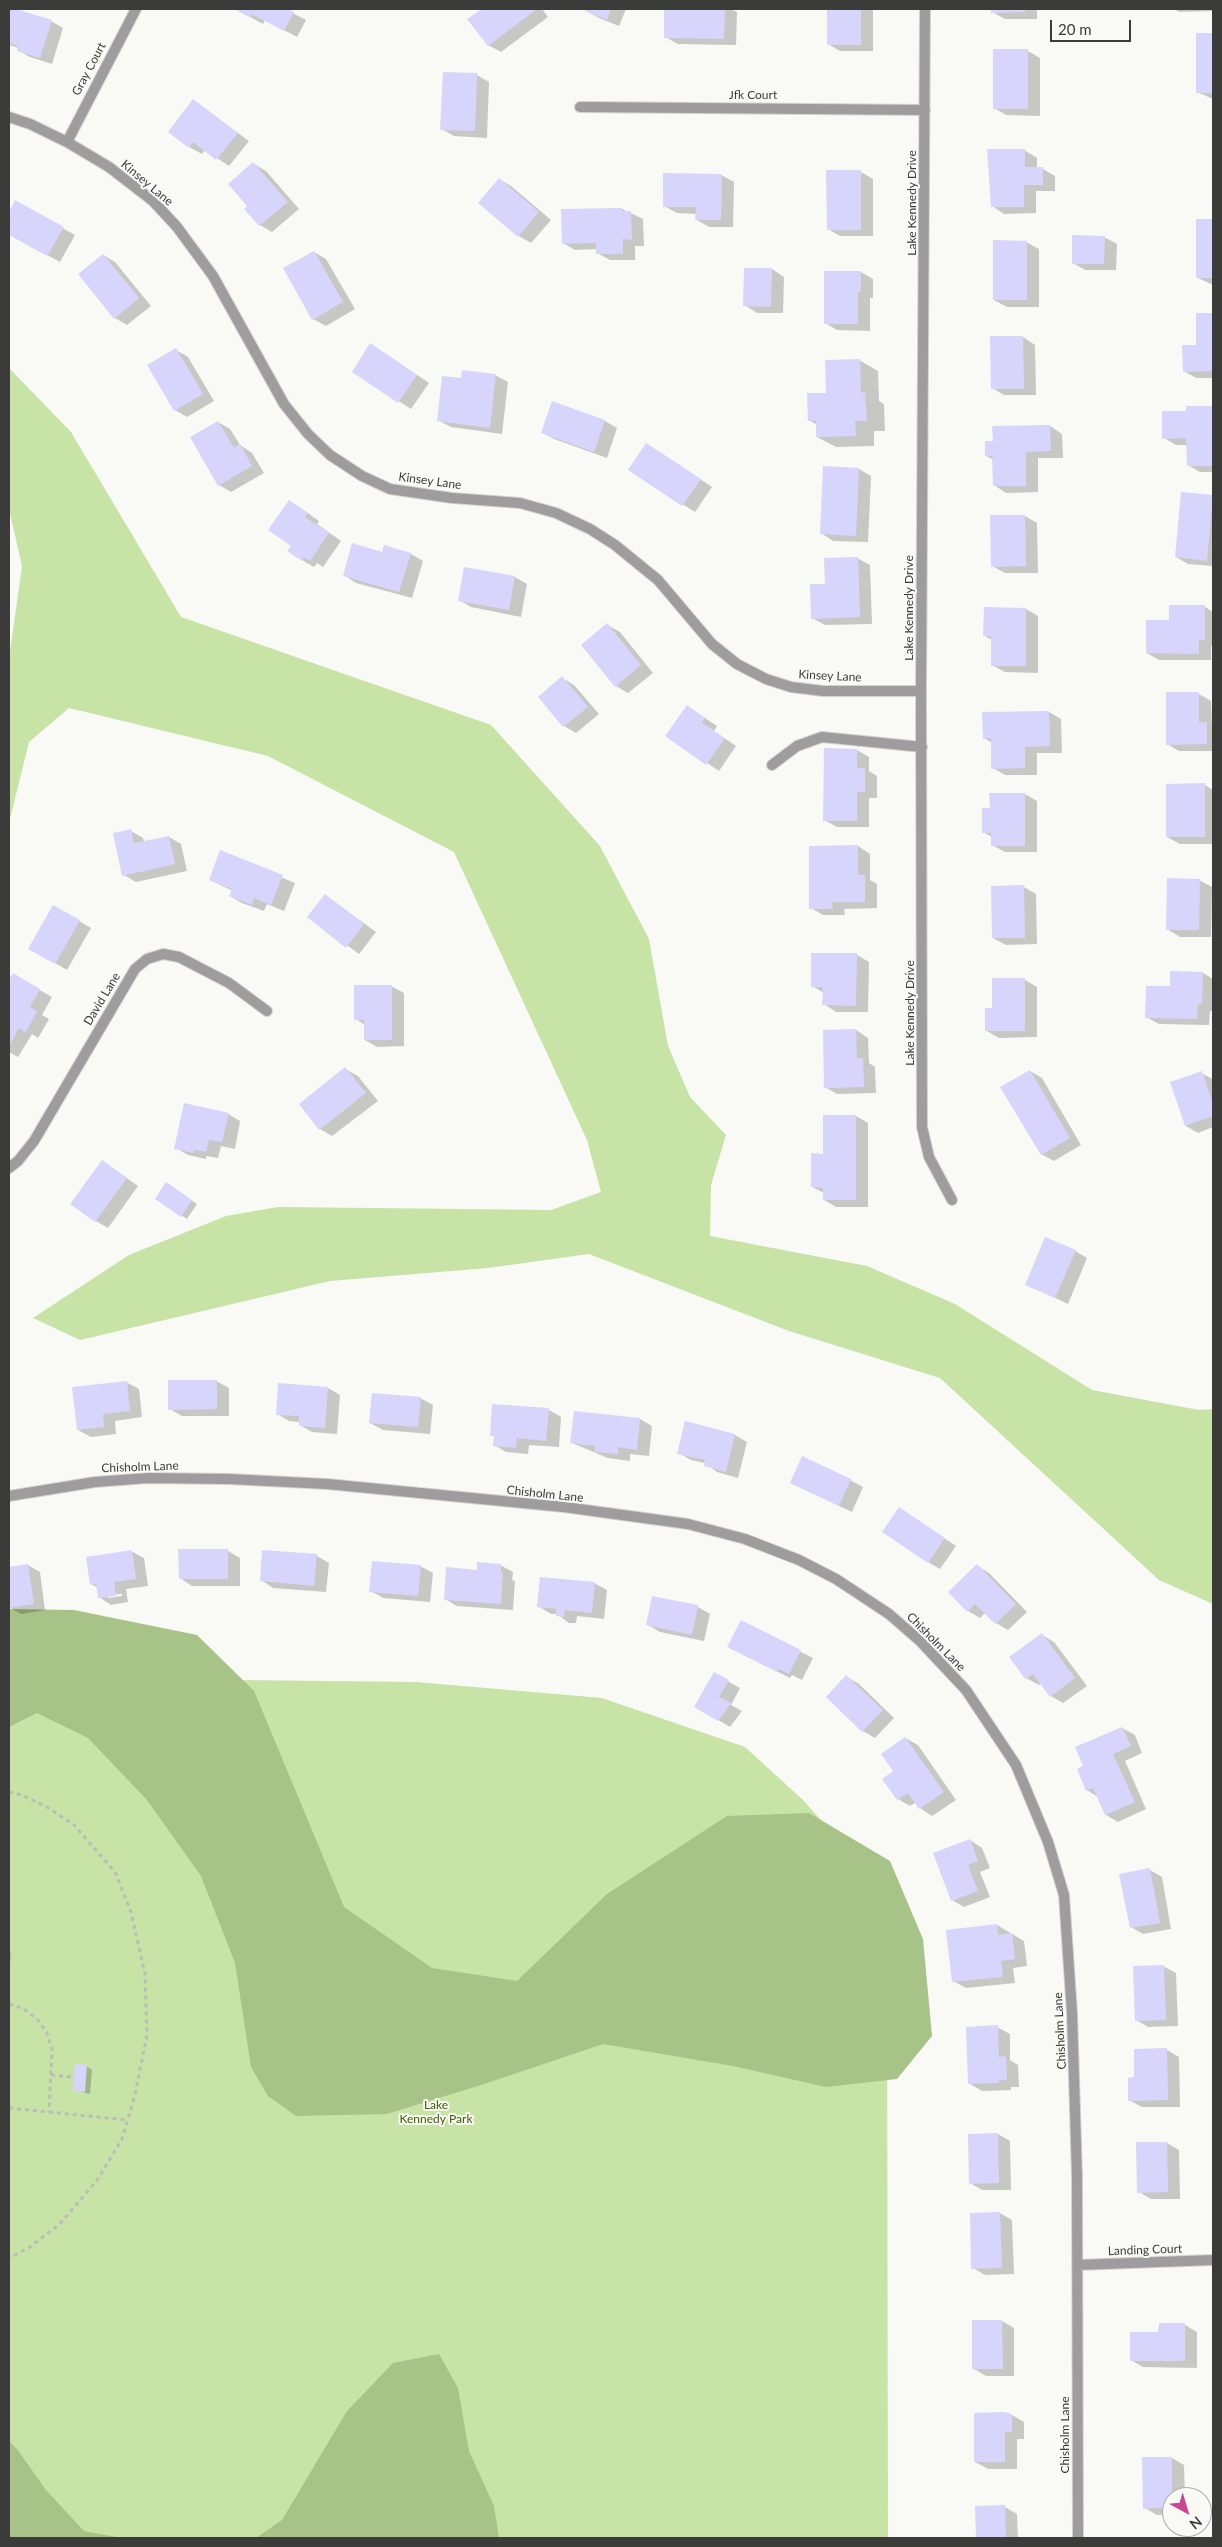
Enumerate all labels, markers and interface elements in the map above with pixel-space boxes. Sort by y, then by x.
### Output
scale bar [1052,10,1133,42]
text: 20 m [1058,20,1092,38]
street label: Gray Court [69,40,109,98]
street label: Jfk Court [729,88,777,102]
street label: Lake Kennedy Drive [905,150,919,256]
street label: Kinsey Lane [118,157,176,209]
street label: Kinsey Lane [398,469,462,493]
street label: Lake Kennedy Drive [902,555,916,661]
street label: Kinsey Lane [798,667,862,685]
street label: Lake Kennedy Drive [903,960,917,1066]
street label: David Lane [81,970,123,1028]
street label: Chisholm Lane [101,1458,179,1476]
street label: Chisholm Lane [506,1483,584,1505]
street label: Chisholm Lane [904,1610,968,1674]
street label: Chisholm Lane [1051,1992,1069,2070]
park label: Lake Kennedy Park [400,2098,472,2126]
street label: Landing Court [1108,2242,1182,2258]
street label: Chisholm Lane [1058,2396,1072,2474]
north arrow [1162,2487,1212,2537]
text: N [1187,2513,1206,2533]

